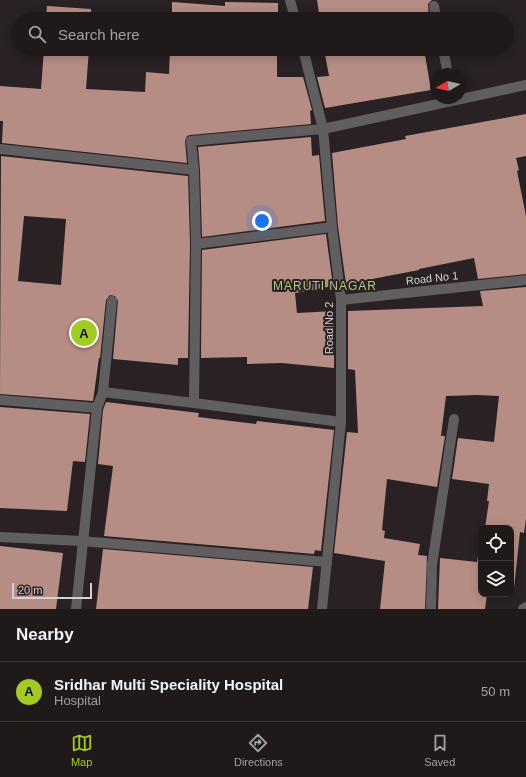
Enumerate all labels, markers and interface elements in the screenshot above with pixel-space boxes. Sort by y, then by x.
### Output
search box [12,12,514,56]
icon: search [26,23,48,45]
text: Search here [58,26,140,43]
north arrow [430,68,466,104]
your location [252,211,272,231]
street label: Road No 1 [405,269,459,287]
district label: MARUTI NAGAR [273,279,377,293]
street label: Road No 2 [323,302,335,354]
pin: A [71,318,97,348]
map controls [478,525,514,597]
button: locate [478,525,514,561]
button: layers [478,561,514,597]
scale bar [12,581,92,600]
text: 20 m [18,584,42,596]
text: Nearby [16,625,74,644]
text: Sridhar Multi Speciality Hospital [54,676,283,693]
text: A [24,684,34,699]
text: 50 m [481,684,510,699]
text: Hospital [54,693,101,708]
tab: Map [71,732,93,768]
tab: Directions [234,732,283,768]
tab: Saved [424,732,455,768]

